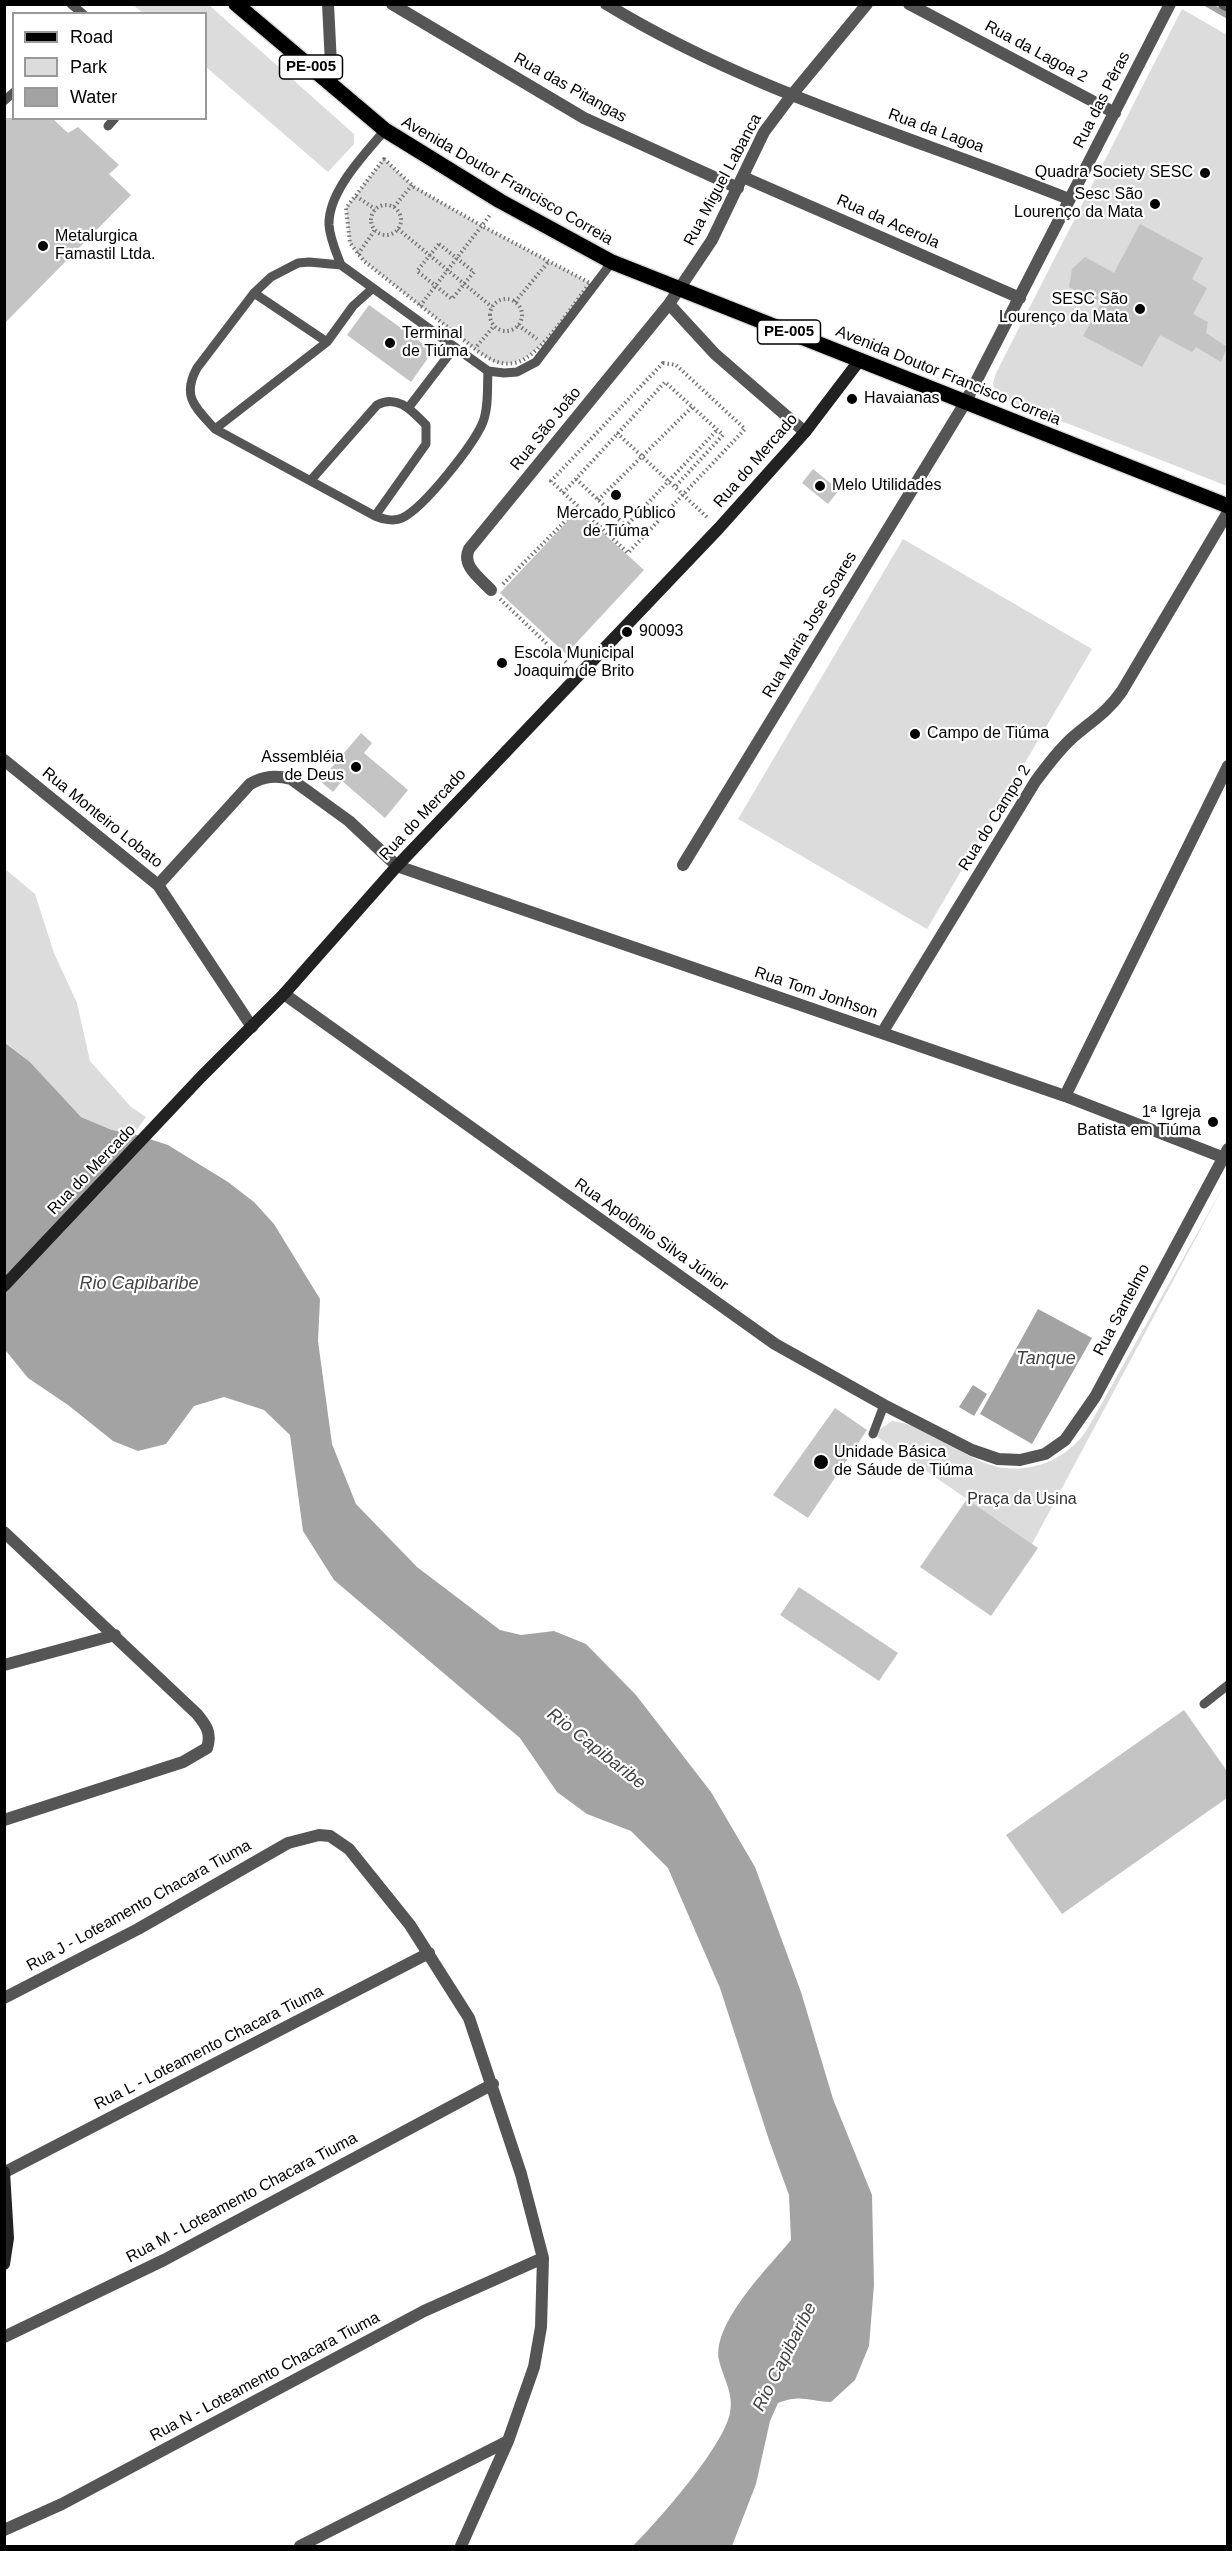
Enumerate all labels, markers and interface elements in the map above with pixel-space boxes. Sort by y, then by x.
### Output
legend [12,12,207,120]
street label: Rua da Lagoa 2 [981,17,1091,87]
text: Road [70,27,113,47]
street label: Rua das Pêras [1069,48,1135,152]
street label: Rua das Pitangas [510,49,630,127]
road number: PE-005 [280,55,342,79]
text: Park [70,57,107,77]
text: Water [70,87,117,107]
street label: Rua da Lagoa [885,105,987,157]
street label: Rua Miguel Labanca [680,111,766,249]
street label: Avenida Doutor Francisco Correia [398,113,616,249]
place label: Quadra Society SESC [1035,163,1193,183]
marker: Quadra Society SESC [1198,166,1212,180]
place label: Sesc São Lourenço da Mata [1014,185,1143,223]
street label: Rua da Acerola [834,191,942,253]
marker: Sesc São Lourenço da Mata [1148,197,1162,211]
place label: Metalurgica Famastil Ltda. [55,227,155,265]
marker: Metalurgica Famastil Ltda. [36,239,50,253]
place label: SESC São Lourenço da Mata [999,290,1128,328]
marker: SESC São Lourenço da Mata [1133,302,1147,316]
road number: PE-005 [758,320,820,344]
street label: Avenida Doutor Francisco Correia [833,322,1063,430]
place label: Terminal de Tiúma [402,324,468,362]
marker: Terminal de Tiúma [383,336,397,350]
street label: Rua São João [507,384,585,474]
place label: Havaianas [864,389,940,409]
marker: Havaianas [845,392,859,406]
street label: Rua do Mercado [710,410,802,512]
place label: Melo Utilidades [832,476,941,496]
marker: Melo Utilidades [813,479,827,493]
marker: Mercado Público de Tiúma [609,488,623,502]
place label: Mercado Público de Tiúma [556,504,676,542]
street label: Rua Maria Jose Soares [759,548,861,702]
place label: 90093 [639,622,683,642]
marker: 90093 [620,625,634,639]
place label: Escola Municipal Joaquim de Brito [514,644,634,682]
marker: Escola Municipal Joaquim de Brito [495,656,509,670]
place label: Campo de Tiúma [927,724,1049,744]
marker: Campo de Tiúma [908,727,922,741]
place label: Assembléia de Deus [261,748,344,786]
marker: Assembléia de Deus [349,760,363,774]
street label: Rua do Campo 2 [955,762,1035,874]
street label: Rua Monteiro Lobato [38,764,166,872]
street label: Rua do Mercado [376,765,470,865]
street label: Rua Tom Jonhson [752,963,880,1023]
place label: 1ª Igreja Batista em Tiúma [1077,1103,1201,1141]
marker: 1ª Igreja Batista em Tiúma [1206,1115,1220,1129]
street label: Rua do Mercado [44,1121,140,1219]
street label: Rua Apolônio Silva Júnior [570,1175,732,1295]
street label: Rua Santelmo [1090,1261,1154,1359]
water label: Rio Capibaribe [79,1273,199,1295]
water label: Tanque [1016,1348,1076,1370]
place label: Unidade Básica de Sáude de Tiúma [834,1443,973,1481]
marker: Unidade Básica de Sáude de Tiúma [812,1453,830,1471]
park label: Praça da Usina [967,1490,1077,1510]
water label: Rio Capibaribe [542,1704,650,1794]
street label: Rua J - Loteamento Chacara Tiuma [23,1836,255,1976]
street label: Rua L - Loteamento Chacara Tiuma [91,1982,327,2114]
street label: Rua M - Loteamento Chacara Tiuma [123,2129,361,2267]
water label: Rio Capibaribe [748,2299,822,2415]
street label: Rua N - Loteamento Chacara Tiuma [147,2308,383,2446]

